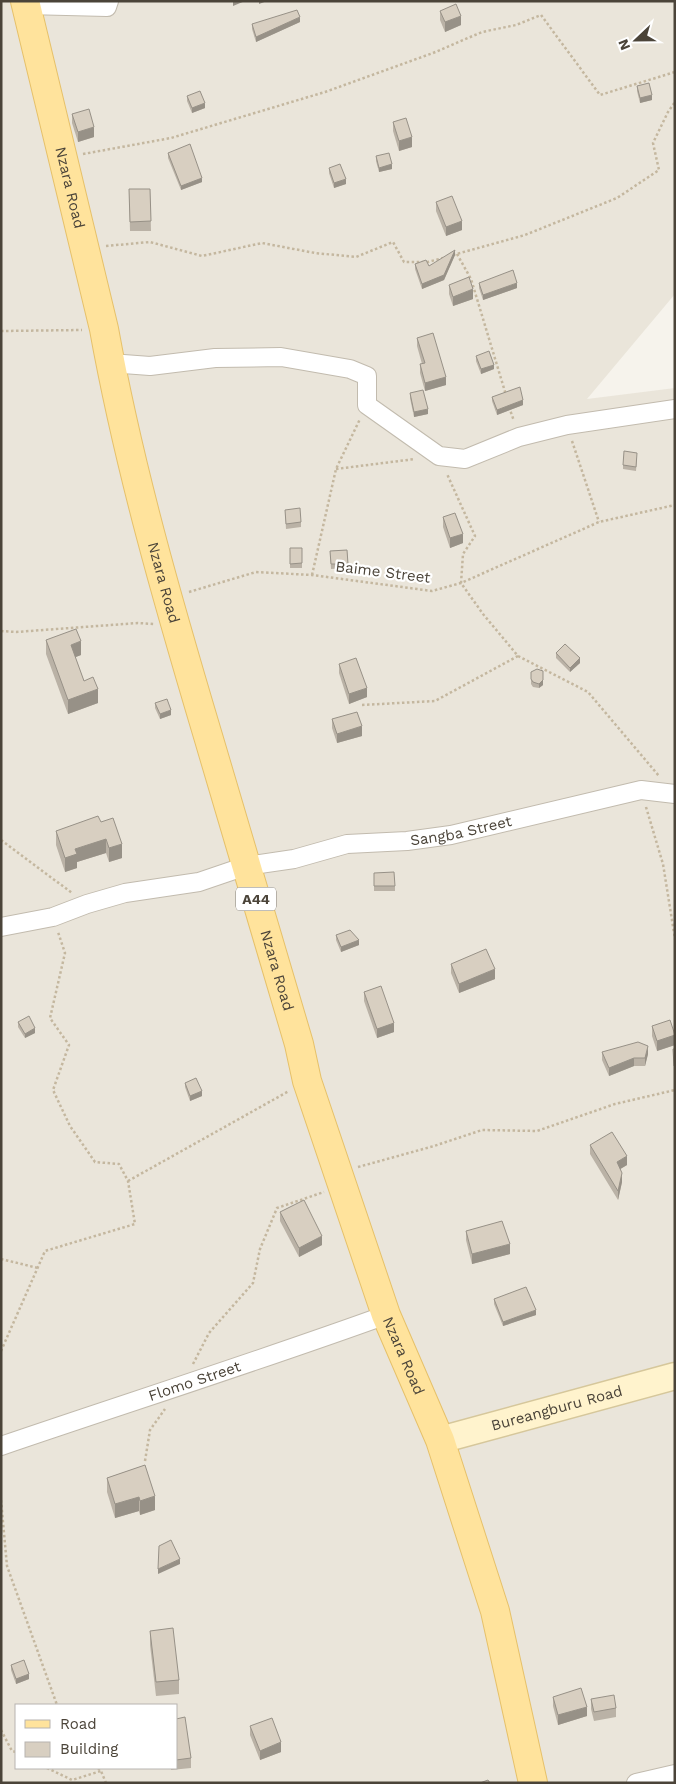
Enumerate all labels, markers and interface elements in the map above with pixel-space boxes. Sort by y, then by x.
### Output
north arrow [611,15,661,65]
text: N [615,37,633,53]
street label: Nzara Road [51,145,88,230]
street label: Nzara Road [144,540,183,625]
street label: Baime Street [335,557,432,587]
street label: Sangba Street [409,812,514,849]
road number: A44 [236,888,276,911]
street label: Nzara Road [257,928,297,1013]
street label: Nzara Road [379,1314,428,1397]
street label: Flomo Street [146,1357,244,1405]
street label: Bureangburu Road [489,1382,624,1435]
legend [15,1704,178,1769]
text: Road [60,1715,97,1733]
text: Building [60,1740,118,1758]

